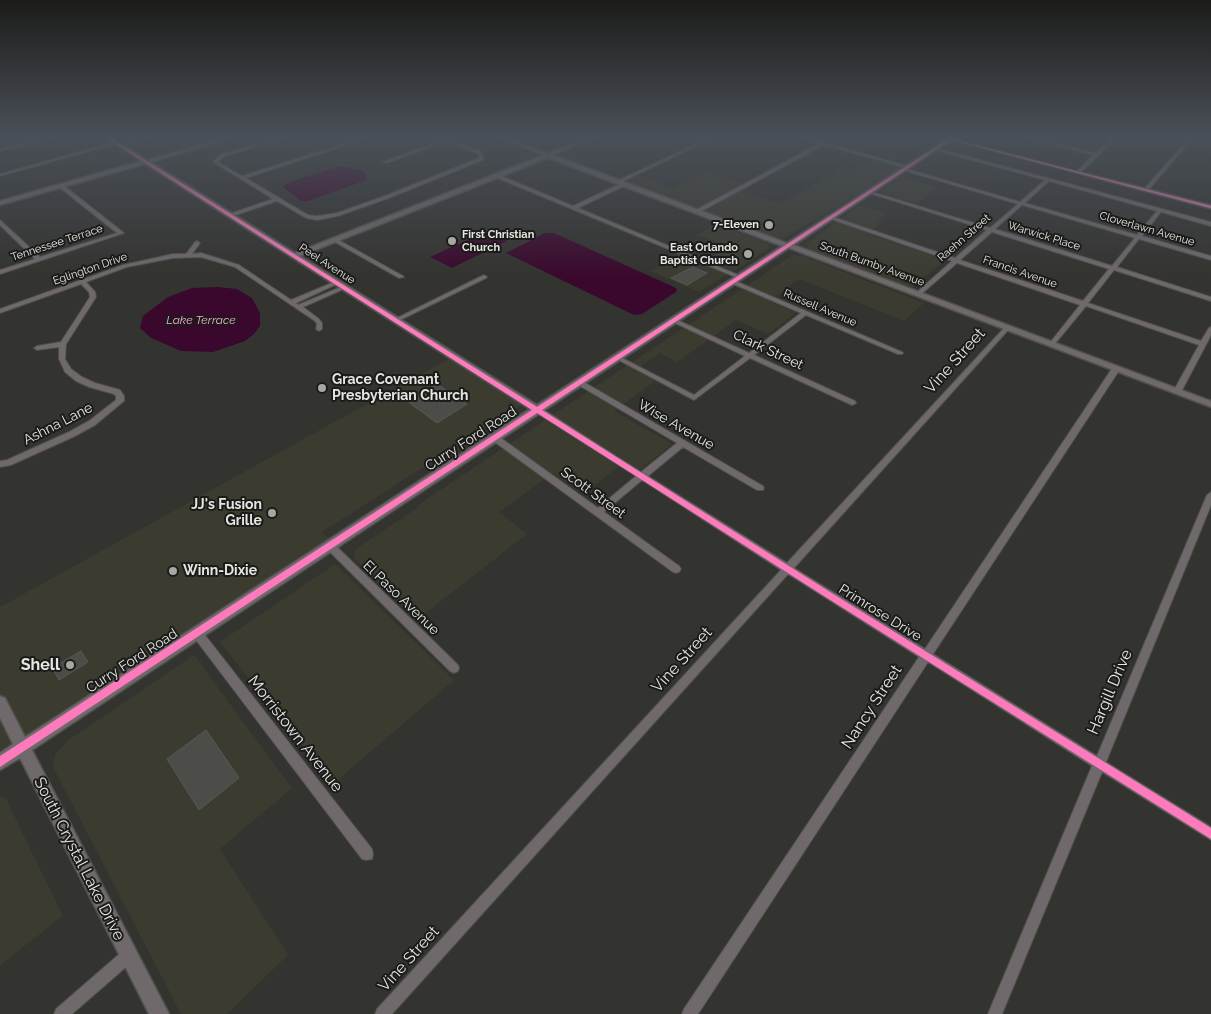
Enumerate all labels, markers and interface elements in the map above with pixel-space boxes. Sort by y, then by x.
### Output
street label: Cloverlawn Avenue [1098,209,1196,249]
street label: Raehn Street [935,211,993,265]
place label: 7-Eleven [713,218,759,232]
marker: 7-Eleven [763,219,775,231]
street label: Warwick Place [1006,219,1082,253]
street label: Tennessee Terrace [9,222,105,264]
place label: First Christian Church [462,228,534,254]
marker: First Christian Church [446,235,458,247]
street label: South Bumby Avenue [818,239,926,289]
street label: Peel Avenue [297,241,357,287]
place label: East Orlando Baptist Church [660,241,738,267]
marker: East Orlando Baptist Church [742,248,754,260]
street label: Eglington Drive [51,250,129,288]
street label: Francis Avenue [981,253,1059,291]
street label: Russell Avenue [781,287,859,329]
water label: Lake Terrace [166,313,236,327]
street label: Vine Street [921,324,989,398]
street label: Clark Street [730,326,806,374]
place label: Grace Covenant Presbyterian Church [332,372,469,404]
marker: Grace Covenant Presbyterian Church [316,382,328,394]
street label: Wise Avenue [635,396,717,454]
street label: Ashna Lane [20,399,96,449]
street label: Curry Ford Road [422,403,520,475]
street label: Scott Street [557,464,629,522]
place label: JJ's Fusion Grille [191,497,262,530]
marker: JJ's Fusion Grille [266,507,278,519]
street label: El Paso Avenue [359,557,443,639]
place label: Winn-Dixie [183,563,257,579]
marker: Winn-Dixie [167,565,179,577]
street label: Primrose Drive [835,581,925,645]
street label: Vine Street [648,623,716,697]
street label: Curry Ford Road [83,625,181,697]
street label: Hargill Drive [1084,647,1136,737]
place label: Shell [21,655,60,675]
marker: Shell [64,659,76,671]
street label: Nancy Street [838,661,906,753]
street label: Morristown Avenue [243,672,347,796]
street label: South Crystal Lake Drive [29,774,129,944]
street label: Vine Street [375,922,443,996]

